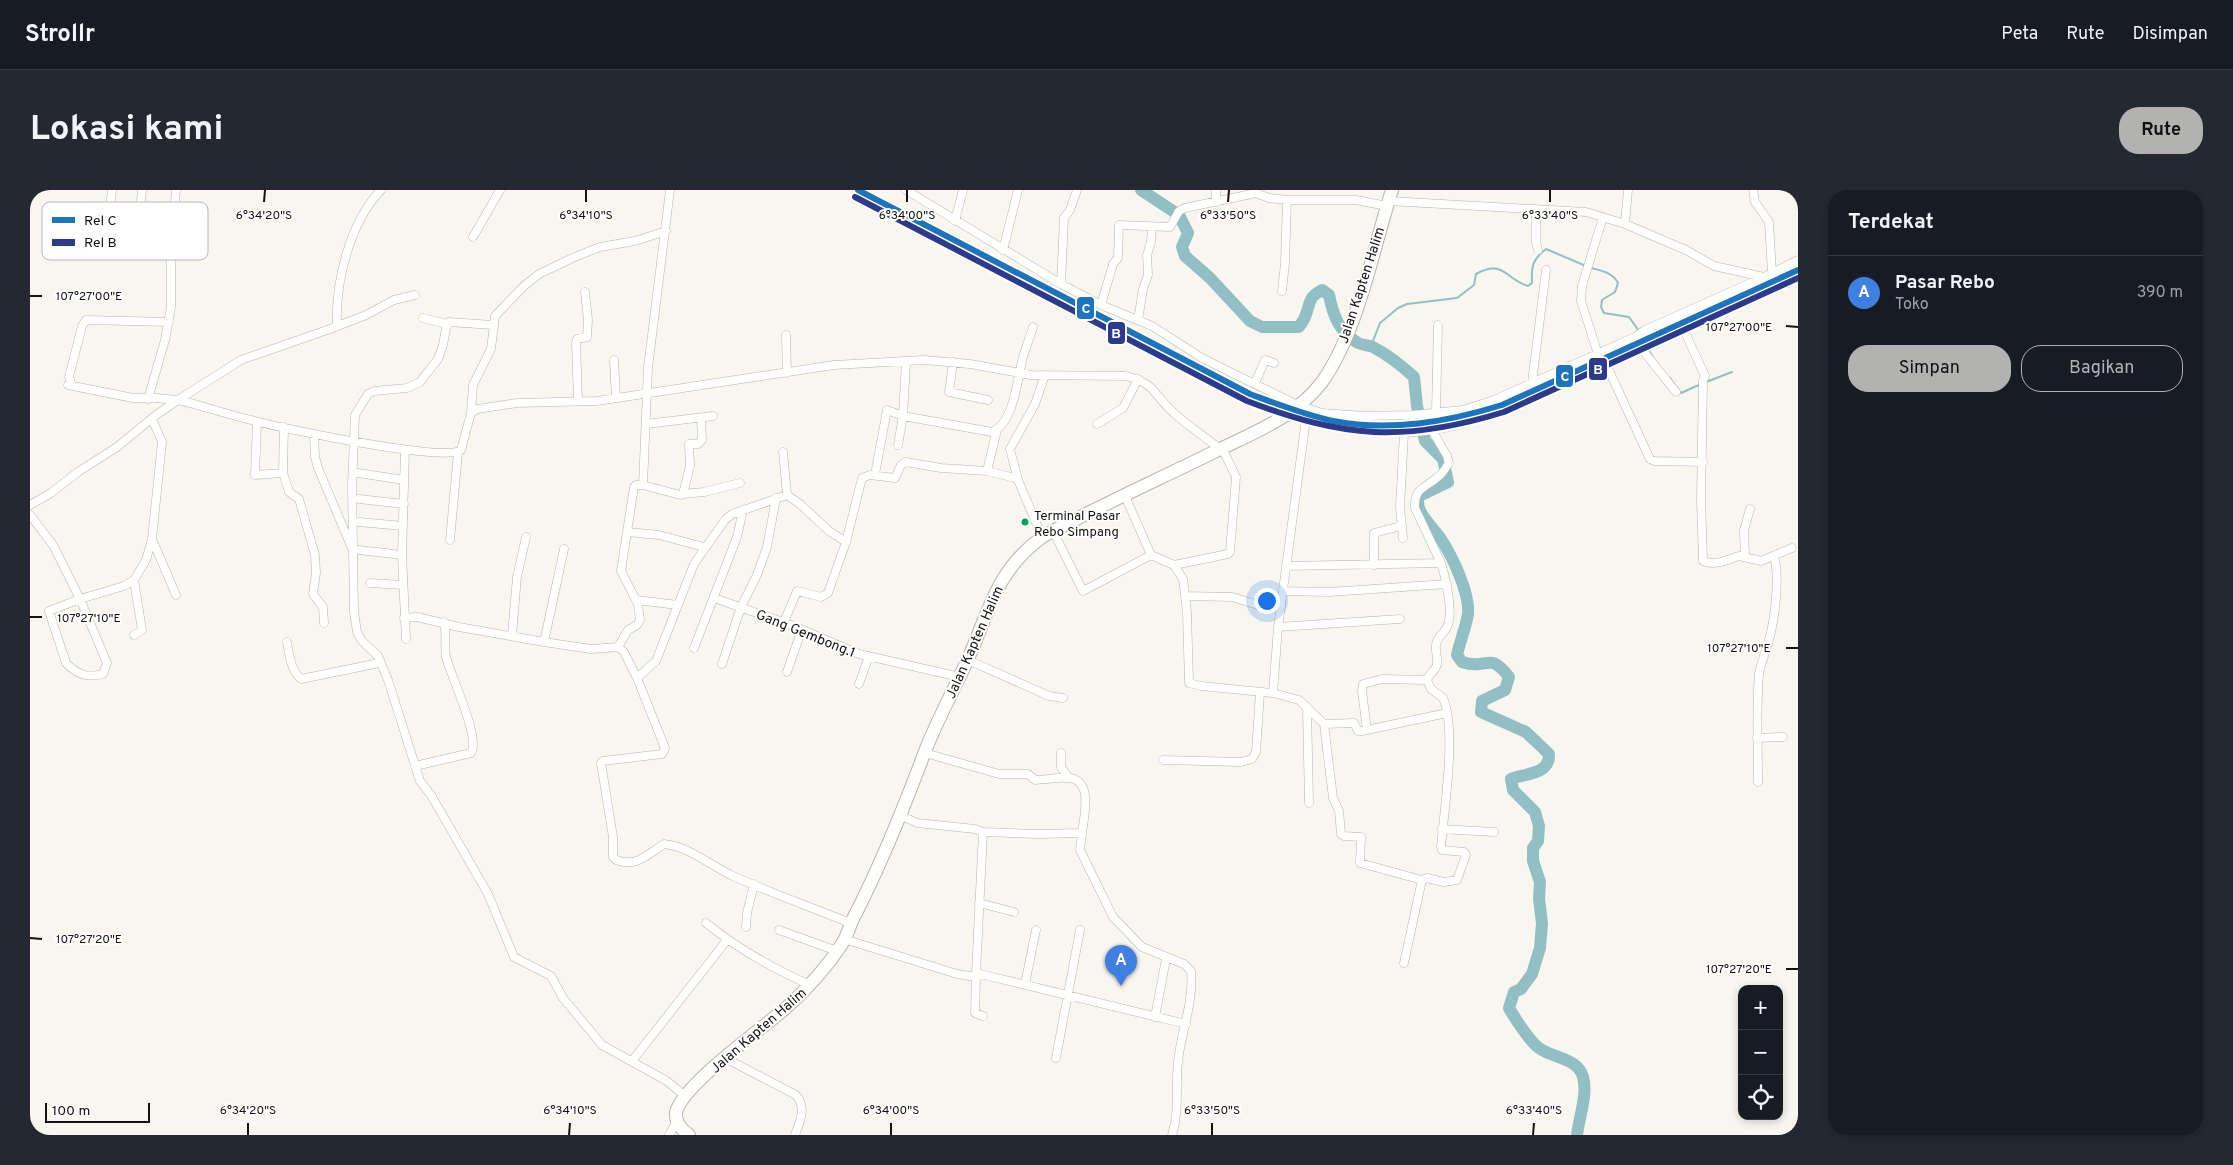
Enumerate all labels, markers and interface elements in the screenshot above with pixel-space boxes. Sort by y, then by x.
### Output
text: Strollr [25,20,95,50]
text: Peta [2001,23,2038,46]
text: Rute [2066,23,2104,46]
text: Disimpan [2132,23,2208,46]
button: Rute [2119,107,2203,154]
text: Lokasi kami [30,108,223,152]
legend [42,202,208,260]
text: 6°34'20"S [236,208,292,224]
text: 6°34'10"S [559,208,613,224]
text: 6°34'00"S [879,208,935,224]
text: 6°33'50"S [1200,208,1256,224]
text: 6°33'40"S [1522,208,1578,224]
text: Terdekat [1848,209,1934,236]
text: Rel C [84,213,117,230]
street label: Jalan Kapten Halim [1336,225,1389,346]
text: Rel B [84,235,117,252]
text: Pasar Rebo [1895,271,1995,295]
text: A [1858,283,1870,303]
text: 390 m [2137,283,2183,303]
text: 107°27'00"E [56,289,122,305]
text: Toko [1895,295,1929,315]
line badge: C [1076,296,1095,320]
text: C [1082,301,1091,318]
text: 107°27'00"E [1706,320,1772,336]
line badge: B [1107,321,1126,345]
text: B [1111,326,1121,343]
button: Simpan [1848,345,2011,392]
button: Bagikan [2021,345,2183,392]
line badge: B [1588,357,1608,381]
text: B [1593,362,1603,379]
line badge: C [1555,364,1574,388]
text: C [1561,369,1570,386]
place label: Terminal Pasar Rebo Simpang [1034,509,1120,541]
marker: Terminal Pasar Rebo Simpang [1020,517,1030,527]
street label: Jalan Kapten Halim [943,584,1008,702]
your location [1254,588,1280,614]
street label: Gang Gembong.1 [753,607,858,662]
text: 107°27'10"E [57,611,121,627]
text: 107°27'10"E [1707,641,1771,657]
text: 107°27'20"E [56,932,122,948]
pin: A [1105,945,1137,986]
text: 107°27'20"E [1706,962,1772,978]
street label: Jalan Kapten Halim [708,985,810,1077]
map controls [1738,985,1783,1120]
button: + [1738,985,1783,1030]
button: − [1738,1030,1783,1075]
button: locate [1738,1075,1783,1120]
scale bar [45,1100,150,1123]
text: 100 m [52,1103,90,1120]
text: 6°34'20"S [220,1103,276,1119]
text: 6°34'10"S [543,1103,597,1119]
text: 6°34'00"S [863,1103,919,1119]
text: 6°33'50"S [1184,1103,1240,1119]
text: 6°33'40"S [1506,1103,1562,1119]

